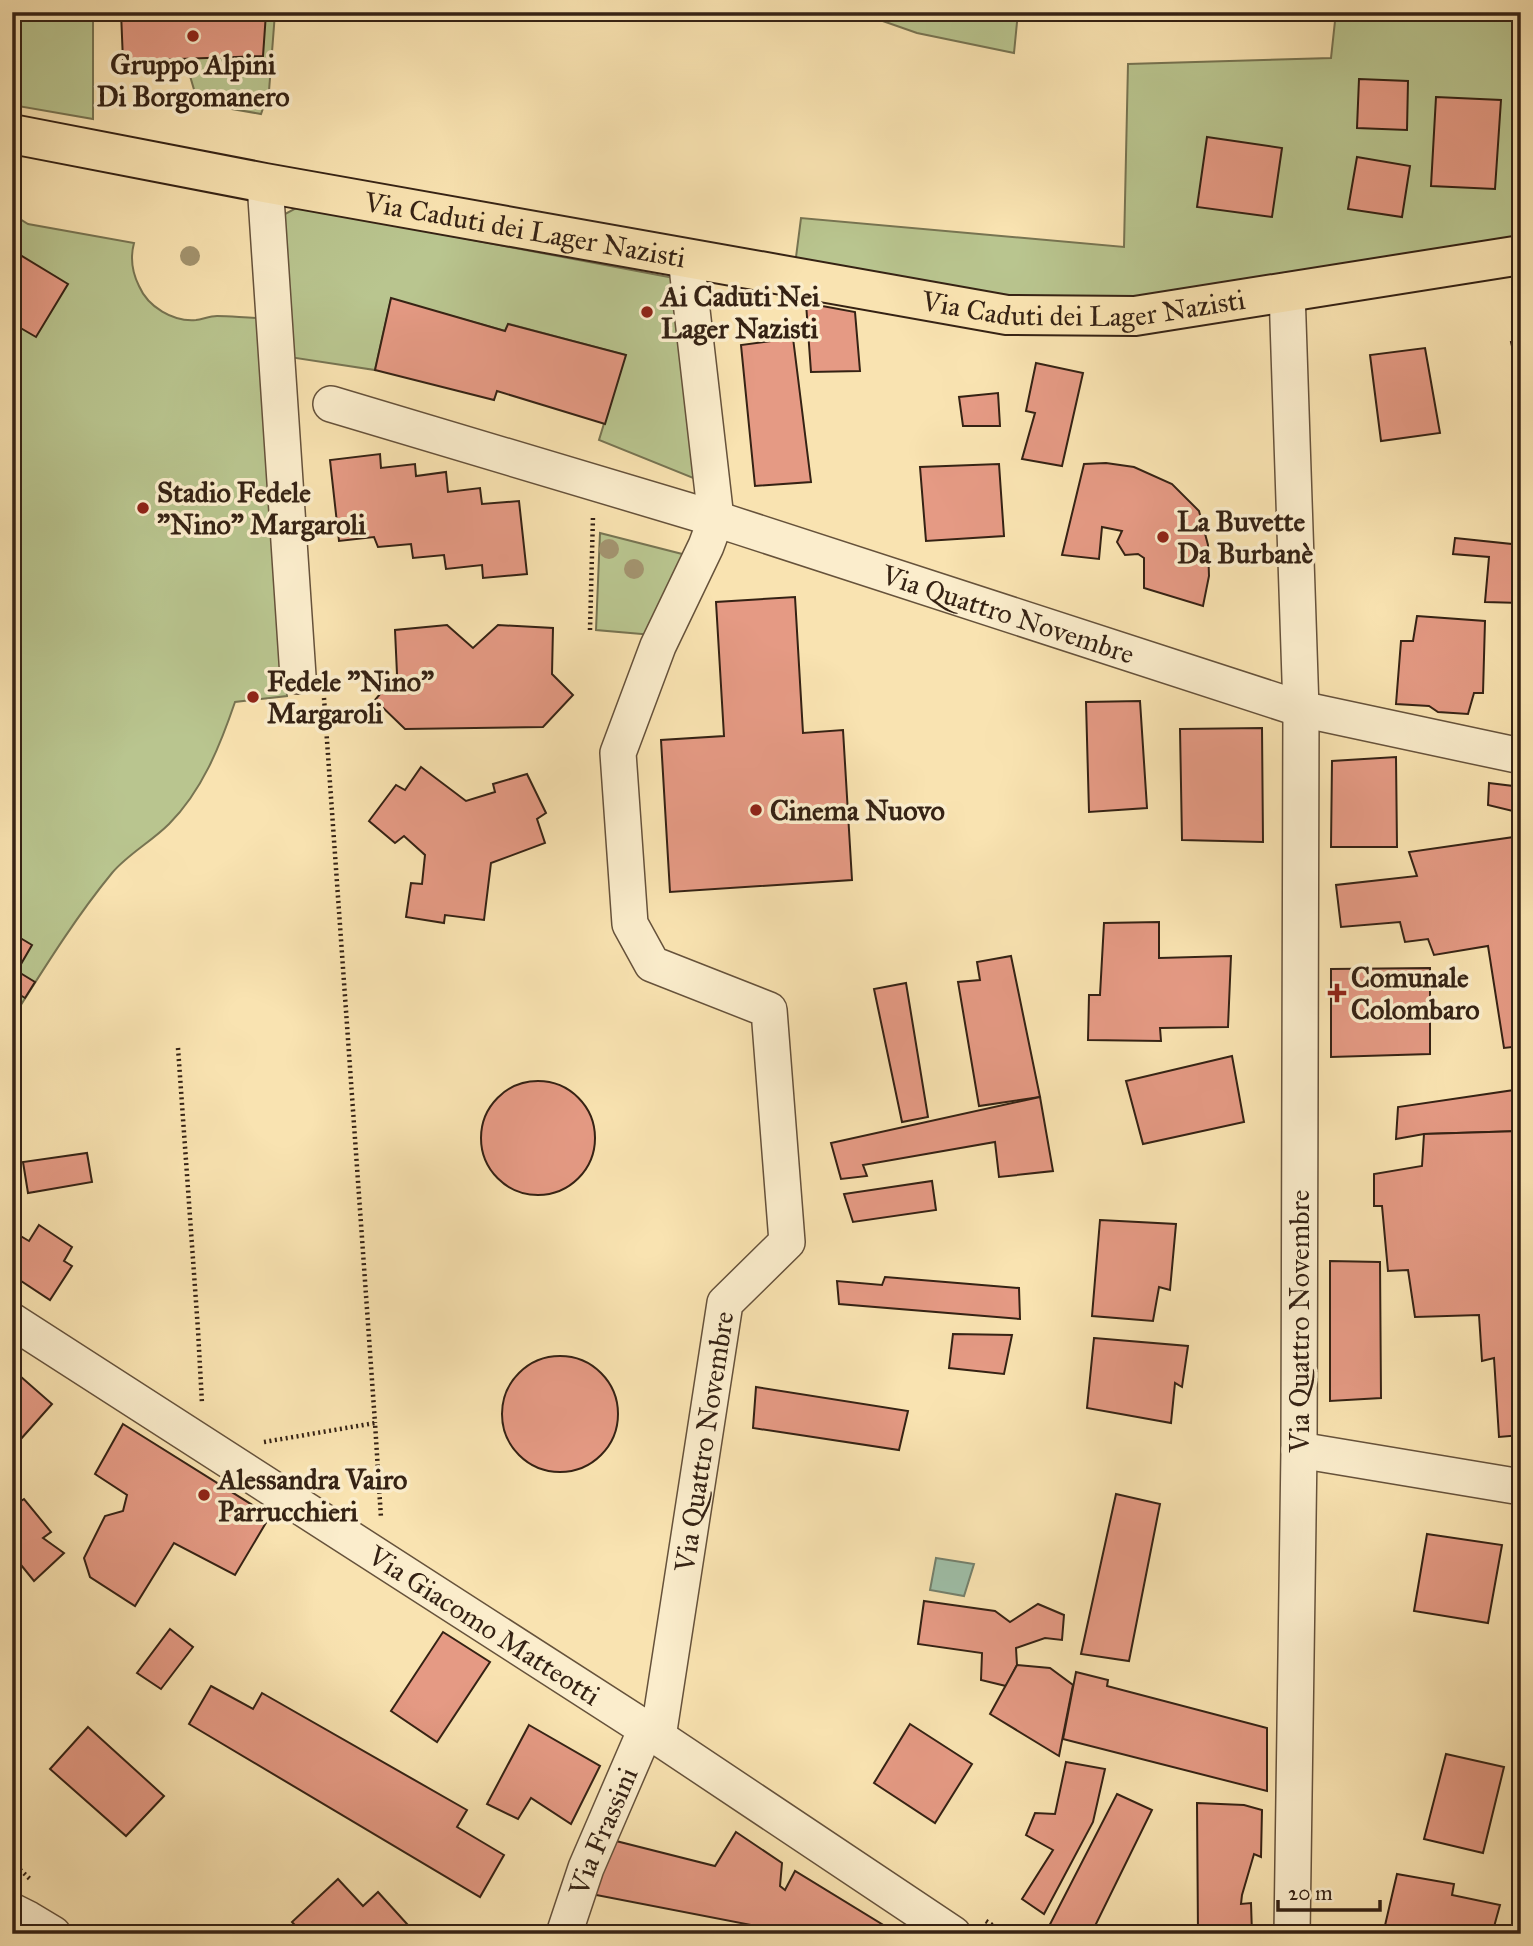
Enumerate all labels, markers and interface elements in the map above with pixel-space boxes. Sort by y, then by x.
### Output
marker: Gruppo Alpini Di Borgomanero [185,28,201,44]
place label: Gruppo Alpini Di Borgomanero [96,47,290,114]
street label: Via Caduti dei Lager Nazisti [361,184,689,276]
place label: Ai Caduti Nei Lager Nazisti [659,279,820,346]
street label: Via Caduti dei Lager Nazisti [918,282,1248,334]
marker: Ai Caduti Nei Lager Nazisti [639,304,655,320]
place label: Stadio Fedele "Nino" Margaroli [157,475,366,542]
marker: Stadio Fedele "Nino" Margaroli [135,500,151,516]
place label: La Buvette Da Burbanè [1177,504,1313,571]
marker: La Buvette Da Burbanè [1155,529,1171,545]
street label: Via Quattro Novembre [877,557,1139,672]
place label: Fedele "Nino" Margaroli [267,664,434,731]
marker: Fedele "Nino" Margaroli [245,689,261,705]
place label: Cinema Nuovo [770,793,945,828]
marker: Cinema Nuovo [748,802,764,818]
place label: Comunale Colombaro [1351,960,1479,1027]
marker: Comunale Colombaro [1329,985,1345,1001]
street label: Via Quattro Novembre [1282,1189,1317,1454]
street label: Via Quattro Novembre [667,1309,741,1575]
place label: Alessandra Vairo Parrucchieri [216,1462,407,1529]
marker: Alessandra Vairo Parrucchieri [196,1487,212,1503]
street label: Via Giacomo Matteotti [361,1538,607,1713]
street label: Via Frassini [561,1761,646,1901]
scale bar [1278,1869,1379,1913]
text: 20 m [1288,1880,1333,1906]

